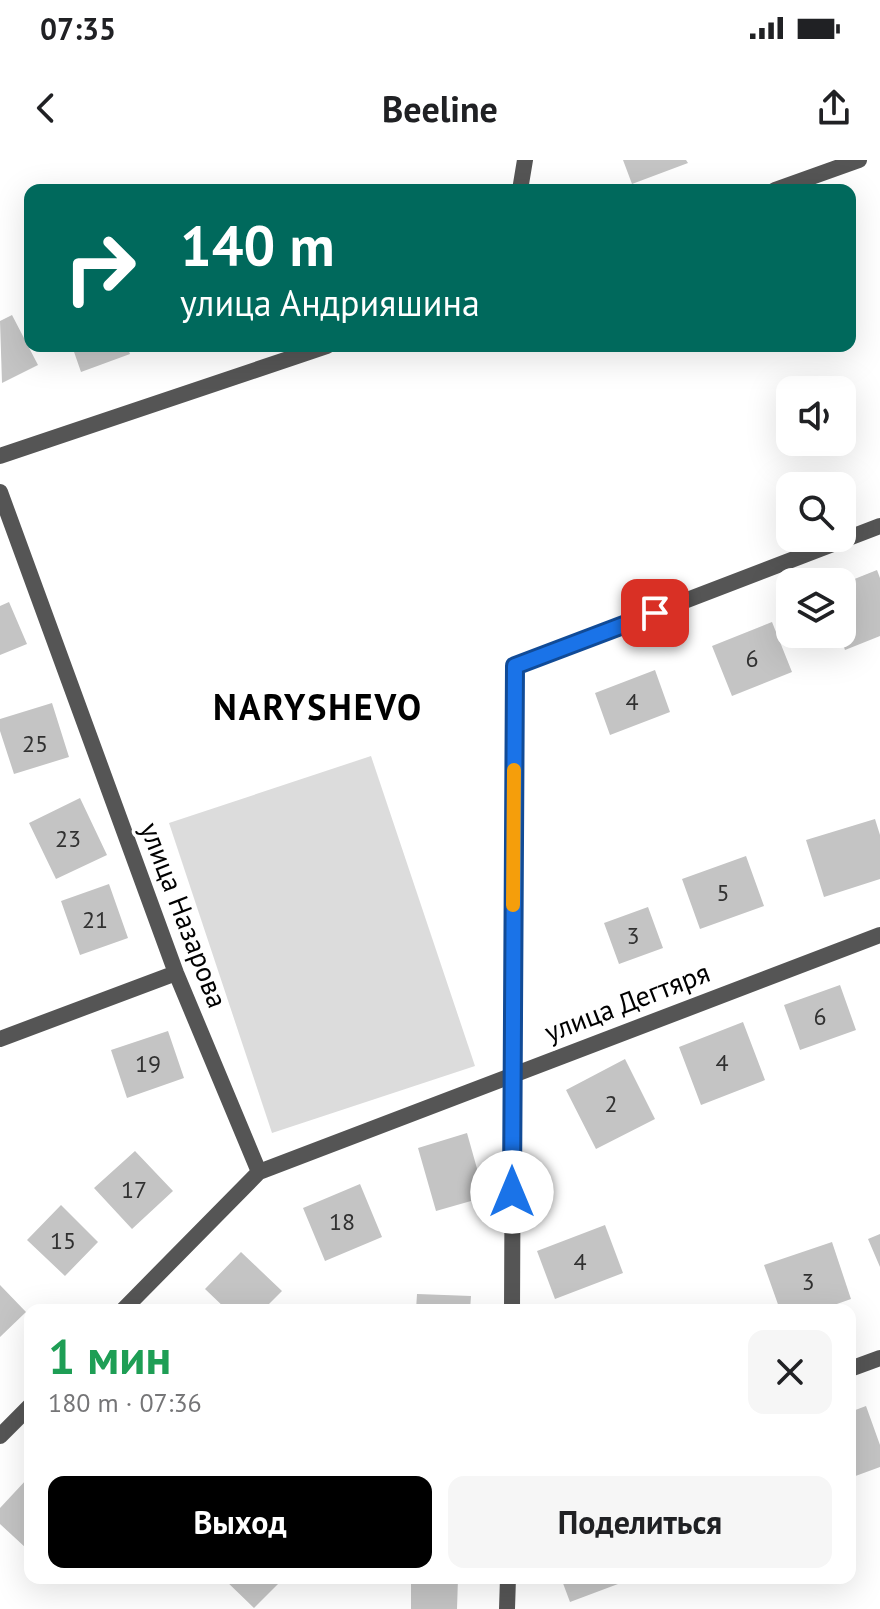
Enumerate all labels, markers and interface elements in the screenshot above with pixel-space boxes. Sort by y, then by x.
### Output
text: 07:35 [40,9,116,48]
text: Beeline [382,85,498,132]
icon: back [24,86,68,130]
icon: share [812,86,856,130]
text: 140 m [180,209,335,281]
icon: right [48,216,152,320]
text: улица Андрияшина [180,279,480,326]
map controls [776,376,856,648]
button: sound [776,376,856,456]
button: search [776,472,856,552]
button: layers [776,568,856,648]
pin [621,579,689,647]
icon: arrive [633,591,677,635]
house number: 6 [745,643,759,674]
district label: NARYSHEVO [213,683,423,730]
house number: 4 [625,686,639,717]
house number: 25 [22,728,48,759]
street label: улица Назарова [132,817,237,1013]
house number: 23 [55,823,81,854]
house number: 5 [716,877,730,908]
house number: 21 [82,904,108,935]
house number: 3 [626,920,640,951]
street label: улица Дегтяря [539,953,715,1050]
house number: 6 [813,1001,827,1032]
house number: 4 [715,1047,729,1078]
house number: 19 [135,1048,161,1079]
house number: 2 [604,1088,618,1119]
position arrow [470,1150,554,1234]
house number: 17 [121,1174,147,1205]
house number: 18 [329,1206,355,1237]
house number: 15 [50,1225,76,1256]
house number: 4 [573,1246,587,1277]
house number: 3 [801,1266,815,1297]
text: 1 мин [48,1325,171,1387]
button: close [748,1330,832,1414]
text: 180 m · 07:36 [48,1386,202,1419]
button: Выход [48,1476,432,1568]
button: Поделиться [448,1476,832,1568]

